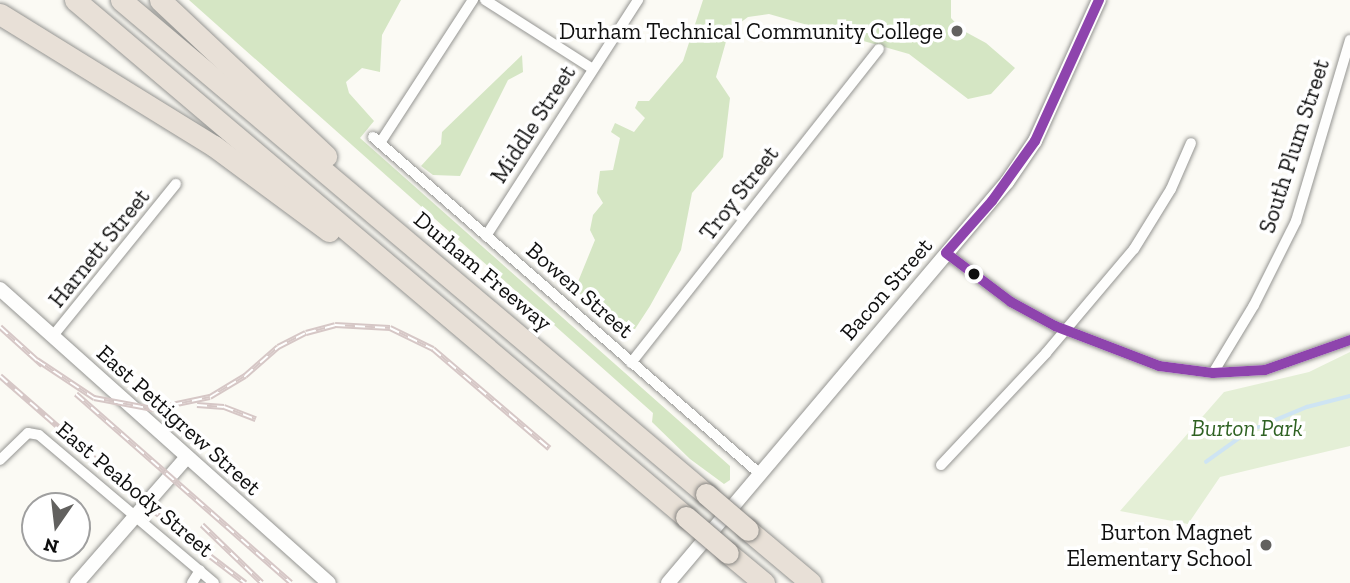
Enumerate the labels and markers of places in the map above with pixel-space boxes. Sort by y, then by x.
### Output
place label: Durham Technical Community College [558,17,943,45]
marker: Durham Technical Community College [949,23,965,39]
unlabelled marker [967,267,981,281]
place label: Burton Magnet Elementary School [1066,518,1252,572]
marker: Burton Magnet Elementary School [1258,537,1274,553]

